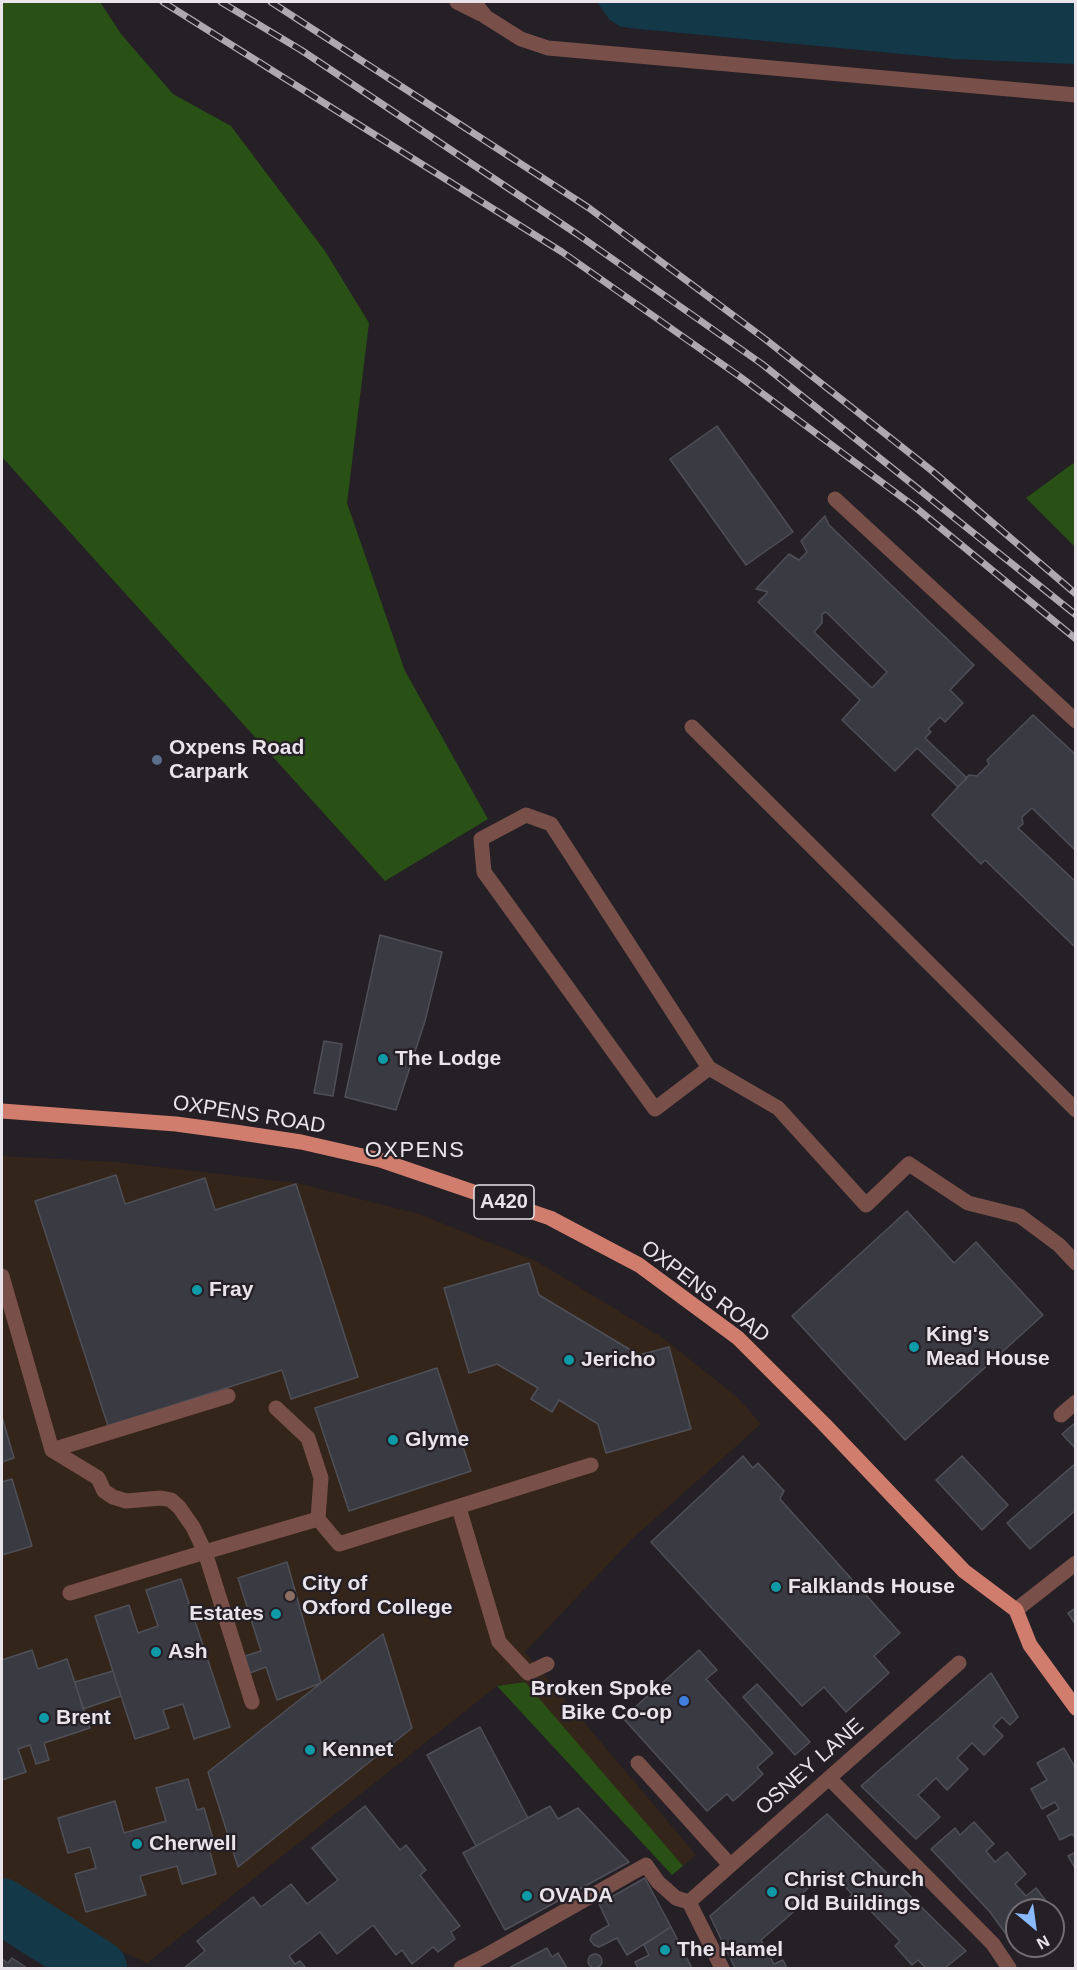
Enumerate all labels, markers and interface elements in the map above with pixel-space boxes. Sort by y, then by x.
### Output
place label: Oxpens Road Carpark [169,735,304,785]
marker: Oxpens Road Carpark [150,753,164,767]
place label: The Lodge [395,1046,501,1072]
marker: The Lodge [376,1052,390,1066]
street label: OXPENS ROAD [171,1091,327,1139]
district label: OXPENS [365,1138,465,1164]
road number: A420 [474,1185,534,1219]
street label: OXPENS ROAD [636,1236,774,1348]
place label: Fray [209,1277,253,1303]
marker: Fray [190,1283,204,1297]
place label: King's Mead House [926,1322,1050,1372]
marker: King's Mead House [907,1340,921,1354]
place label: Jericho [581,1347,656,1373]
marker: Jericho [562,1353,576,1367]
place label: Glyme [405,1427,469,1453]
marker: Glyme [386,1433,400,1447]
place label: City of Oxford College [302,1571,453,1621]
place label: Falklands House [788,1574,955,1600]
marker: Falklands House [769,1580,783,1594]
marker: City of Oxford College [283,1589,297,1603]
place label: Estates [189,1601,264,1627]
marker: Estates [269,1607,283,1621]
place label: Ash [168,1639,208,1665]
marker: Ash [149,1645,163,1659]
place label: Broken Spoke Bike Co-op [531,1676,672,1726]
marker: Broken Spoke Bike Co-op [677,1694,691,1708]
place label: Brent [56,1705,111,1731]
marker: Brent [37,1711,51,1725]
street label: OSNEY LANE [751,1713,869,1821]
place label: Kennet [322,1737,393,1763]
marker: Kennet [303,1743,317,1757]
place label: Cherwell [149,1831,237,1857]
marker: Cherwell [130,1837,144,1851]
place label: Christ Church Old Buildings [784,1867,924,1917]
place label: OVADA [539,1883,613,1909]
marker: Christ Church Old Buildings [765,1885,779,1899]
marker: OVADA [520,1889,534,1903]
north arrow [1005,1898,1065,1958]
text: N [1034,1932,1052,1953]
place label: The Hamel [677,1937,783,1963]
marker: The Hamel [658,1943,672,1957]

